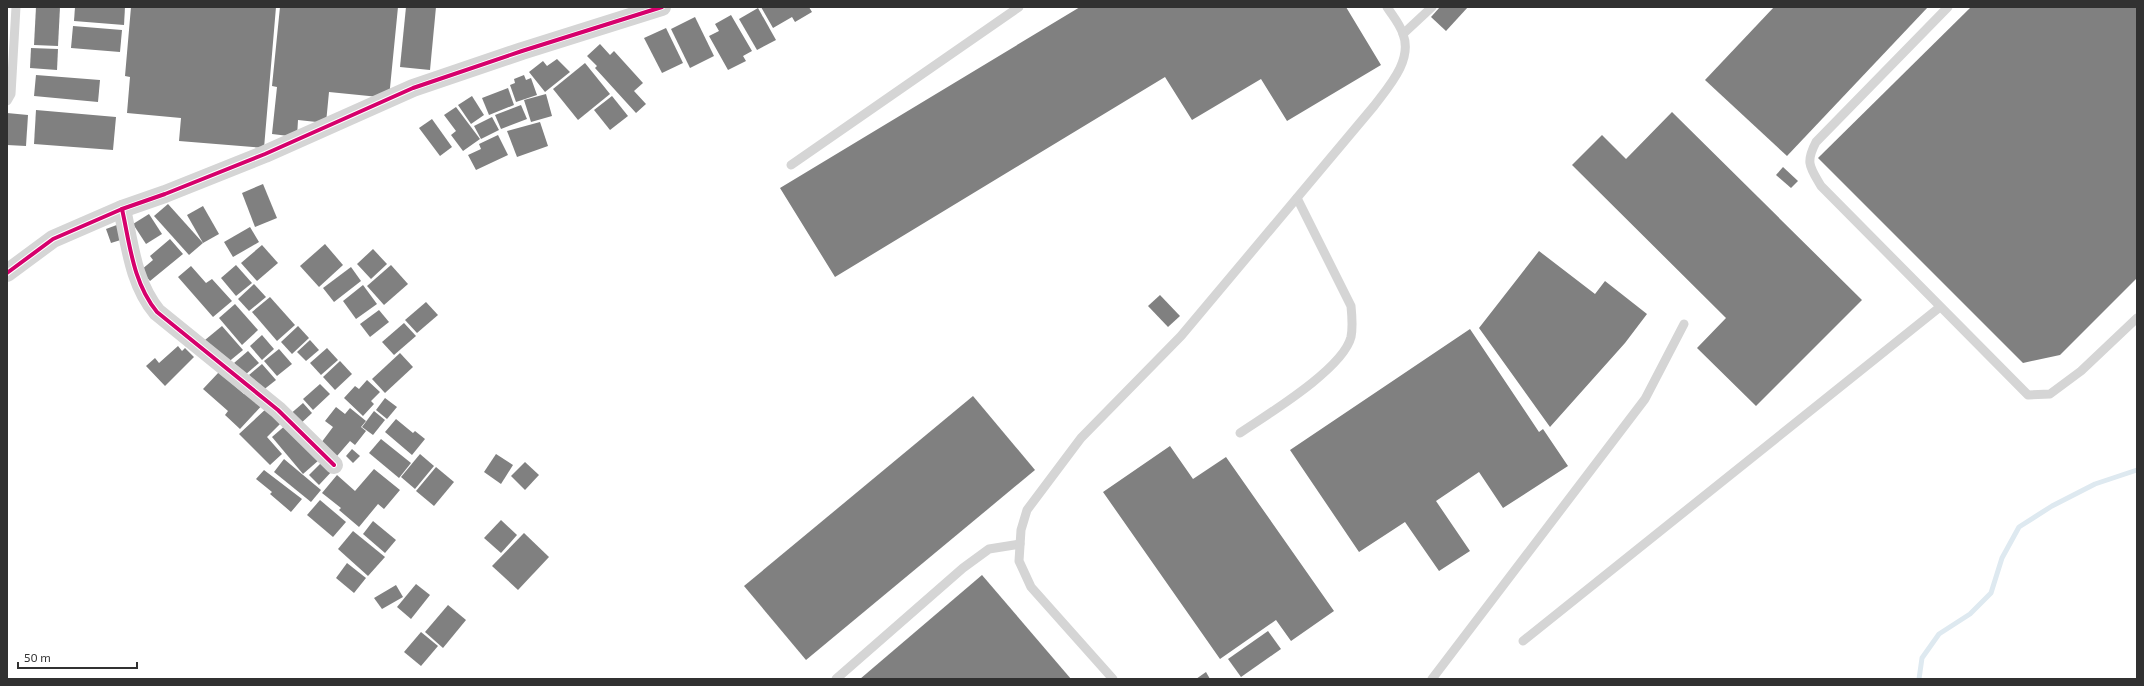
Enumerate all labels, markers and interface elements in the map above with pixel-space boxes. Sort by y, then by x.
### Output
scale bar [18,644,137,670]
text: 50 m [24,650,51,664]

